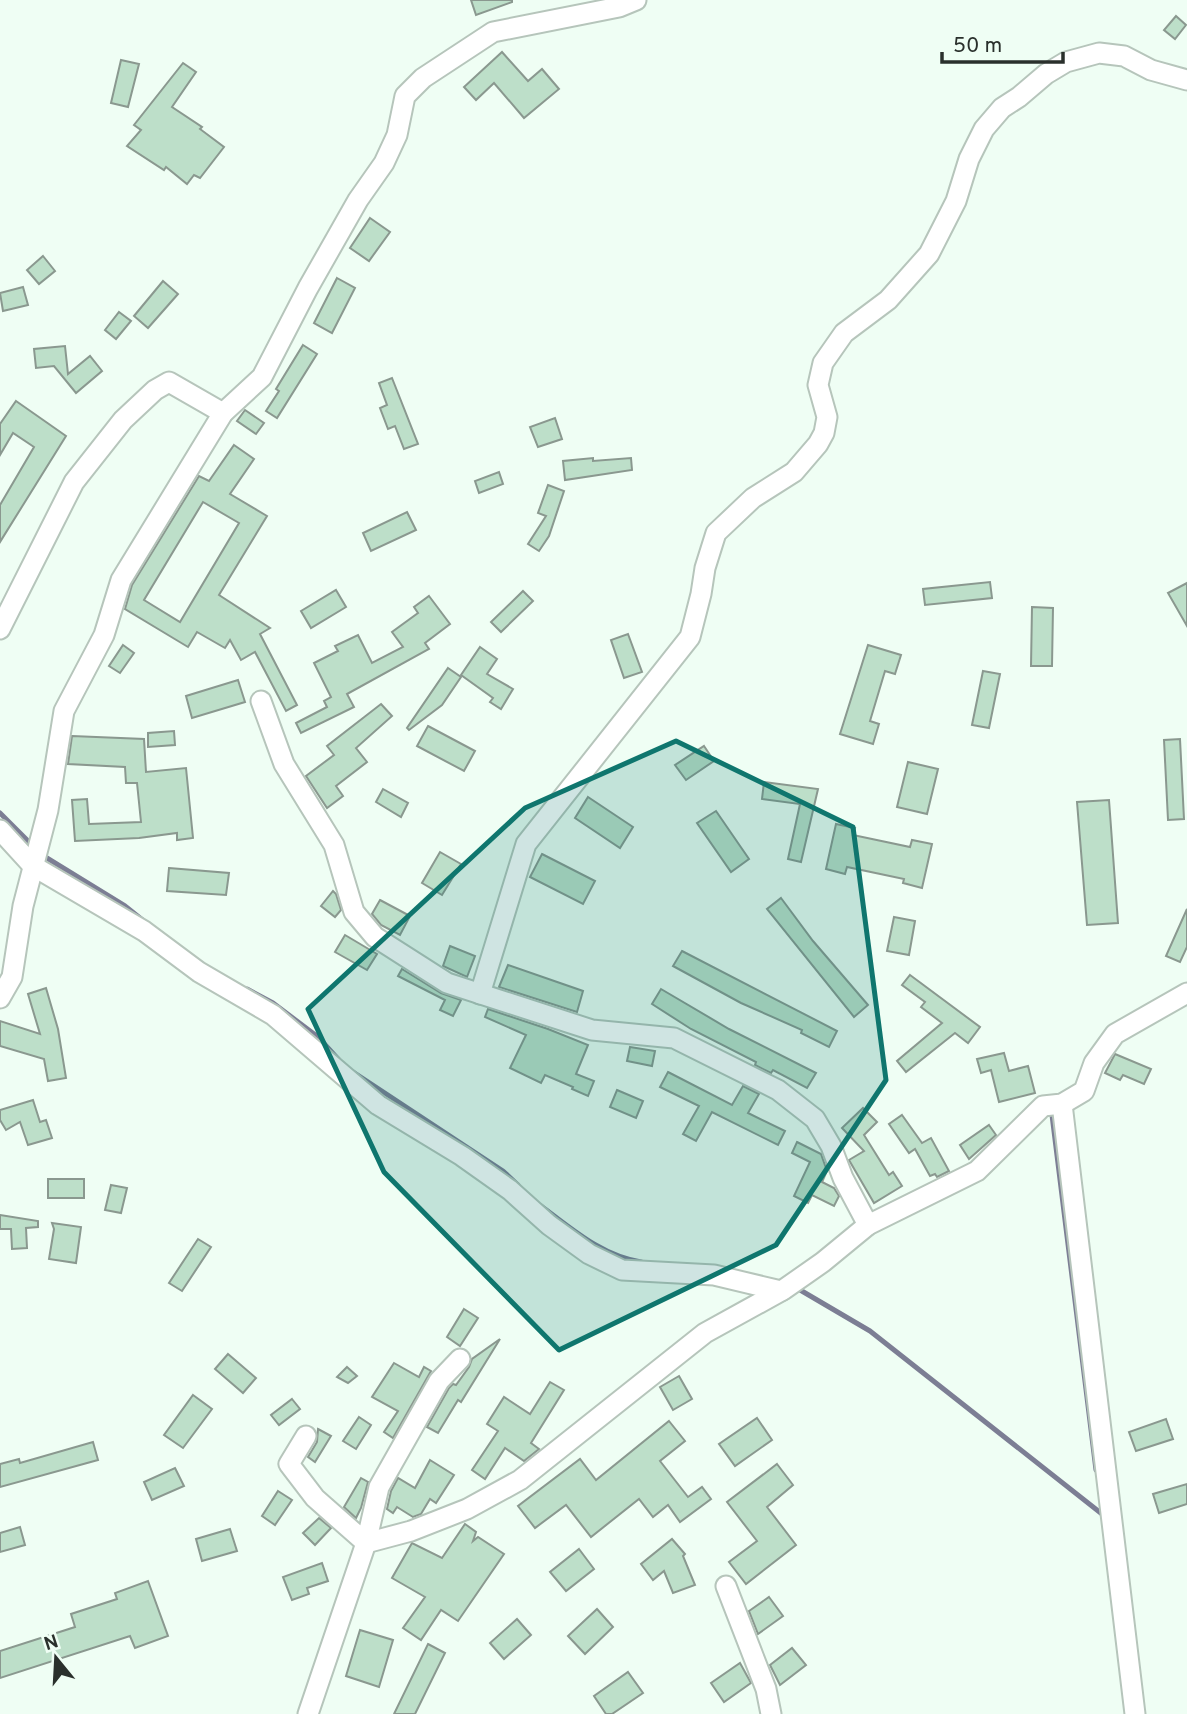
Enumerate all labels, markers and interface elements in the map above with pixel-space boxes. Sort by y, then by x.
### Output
scale bar [942,21,1063,65]
text: 50 m [953,33,1002,60]
north arrow [21,1623,91,1693]
text: N [41,1630,62,1657]

